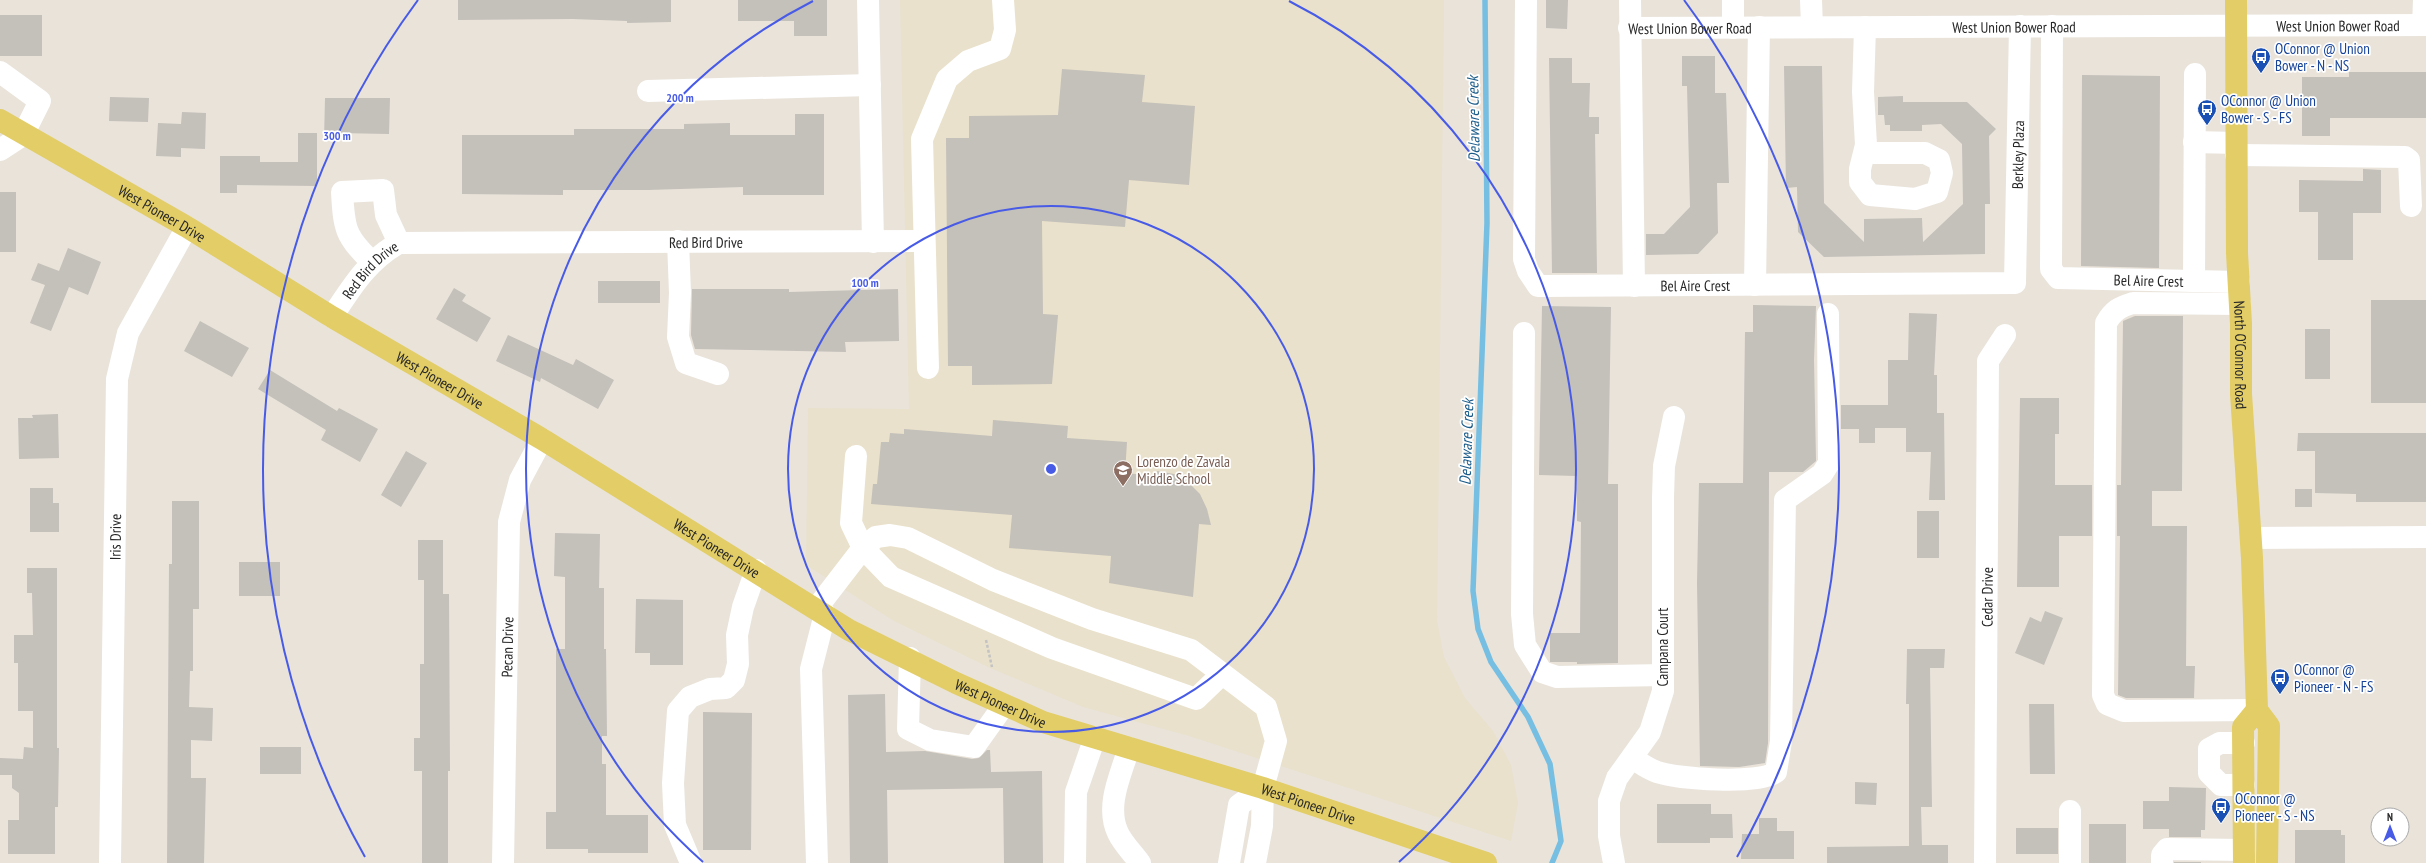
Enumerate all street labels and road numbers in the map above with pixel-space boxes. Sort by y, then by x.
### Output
street label: West Union Bower Road [2276,16,2400,35]
street label: West Union Bower Road [1952,17,2076,36]
street label: West Union Bower Road [1628,18,1752,38]
street label: Berkley Plaza [2007,120,2028,189]
street label: West Pioneer Drive [115,180,210,246]
street label: Red Bird Drive [669,232,743,251]
street label: Red Bird Drive [337,236,401,302]
street label: Bel Aire Crest [2114,270,2184,290]
street label: Bel Aire Crest [1660,275,1730,295]
street label: North O'Connor Road [2230,300,2251,410]
street label: West Pioneer Drive [393,347,487,413]
street label: Iris Drive [105,514,125,560]
street label: West Pioneer Drive [670,514,764,582]
street label: Cedar Drive [1977,567,1996,627]
street label: Campana Court [1653,608,1672,686]
street label: Pecan Drive [497,616,517,678]
street label: West Pioneer Drive [952,674,1049,732]
street label: West Pioneer Drive [1259,779,1358,828]

